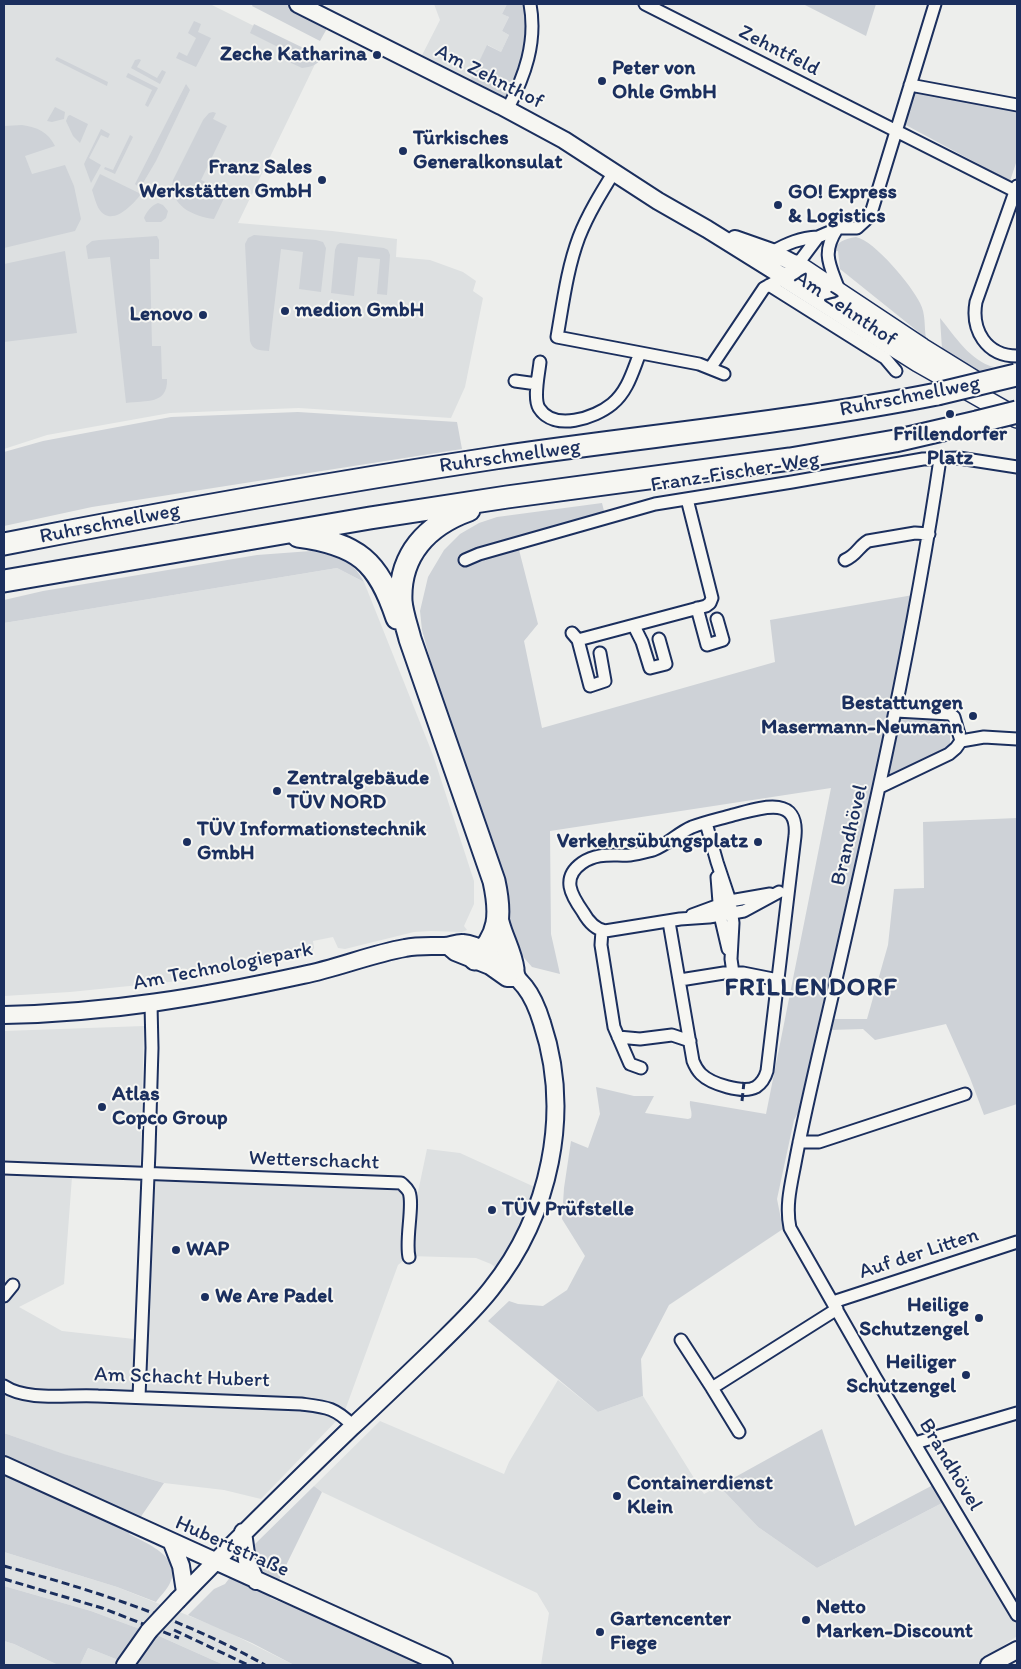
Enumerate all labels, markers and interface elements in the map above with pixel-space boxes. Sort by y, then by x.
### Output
street label: Zehntfeld [734,20,824,82]
street label: Am Zehnthof [431,39,547,115]
place label: Zeche Katharina [220,42,367,68]
marker: Zeche Katharina [371,49,383,61]
place label: Peter von Ohle GmbH [612,56,717,106]
marker: Peter von Ohle GmbH [596,75,608,87]
place label: Türkisches Generalkonsulat [413,126,562,176]
marker: Türkisches Generalkonsulat [397,145,409,157]
place label: Franz Sales Werkstätten GmbH [139,155,312,205]
marker: Franz Sales Werkstätten GmbH [316,174,328,186]
place label: GO! Express & Logistics [788,180,897,230]
marker: GO! Express & Logistics [772,199,784,211]
street label: Am Zehnthof [789,266,901,352]
place label: medion GmbH [295,298,424,324]
place label: Lenovo [129,302,193,328]
marker: medion GmbH [279,305,291,317]
marker: Lenovo [197,309,209,321]
street label: Ruhrschnellweg [838,371,982,423]
marker: Frillendorfer Platz [944,408,956,420]
place label: Frillendorfer Platz [893,422,1007,472]
street label: Ruhrschnellweg [438,435,582,479]
street label: Franz-Fischer-Weg [649,447,821,499]
street label: Ruhrschnellweg [38,498,182,550]
place label: Bestattungen Masermann-Neumann [761,691,963,741]
marker: Bestattungen Masermann-Neumann [967,710,979,722]
place label: Zentralgebäude TÜV NORD [287,766,429,816]
street label: Brandhövel [826,782,874,888]
marker: Zentralgebäude TÜV NORD [271,785,283,797]
place label: TÜV Informationstechnik GmbH [197,817,426,867]
place label: Verkehrsübungsplatz [557,829,748,855]
marker: TÜV Informationstechnik GmbH [181,836,193,848]
marker: Verkehrsübungsplatz [752,836,764,848]
street label: Am Technologiepark [131,937,315,997]
district label: FRILLENDORF [723,972,899,1004]
place label: Atlas Copco Group [112,1082,228,1132]
marker: Atlas Copco Group [96,1101,108,1113]
street label: Wetterschacht [248,1146,380,1176]
place label: TÜV Prüfstelle [502,1197,634,1223]
marker: TÜV Prüfstelle [486,1204,498,1216]
street label: Auf der Litten [856,1223,982,1285]
place label: WAP [186,1237,229,1263]
marker: WAP [170,1244,182,1256]
place label: We Are Padel [215,1284,333,1310]
marker: We Are Padel [199,1291,211,1303]
place label: Heilige Schutzengel [859,1293,969,1343]
marker: Heilige Schutzengel [973,1312,985,1324]
place label: Heiliger Schutzengel [846,1350,956,1400]
street label: Am Schacht Hubert [94,1362,270,1394]
marker: Heiliger Schutzengel [960,1369,972,1381]
street label: Brandhövel [913,1414,987,1516]
place label: Containerdienst Klein [627,1471,773,1521]
marker: Containerdienst Klein [611,1490,623,1502]
street label: Hubertstraße [171,1511,293,1583]
place label: Netto Marken-Discount [816,1595,973,1645]
place label: Gartencenter Fiege [610,1607,731,1657]
marker: Netto Marken-Discount [800,1614,812,1626]
marker: Gartencenter Fiege [594,1626,606,1638]

